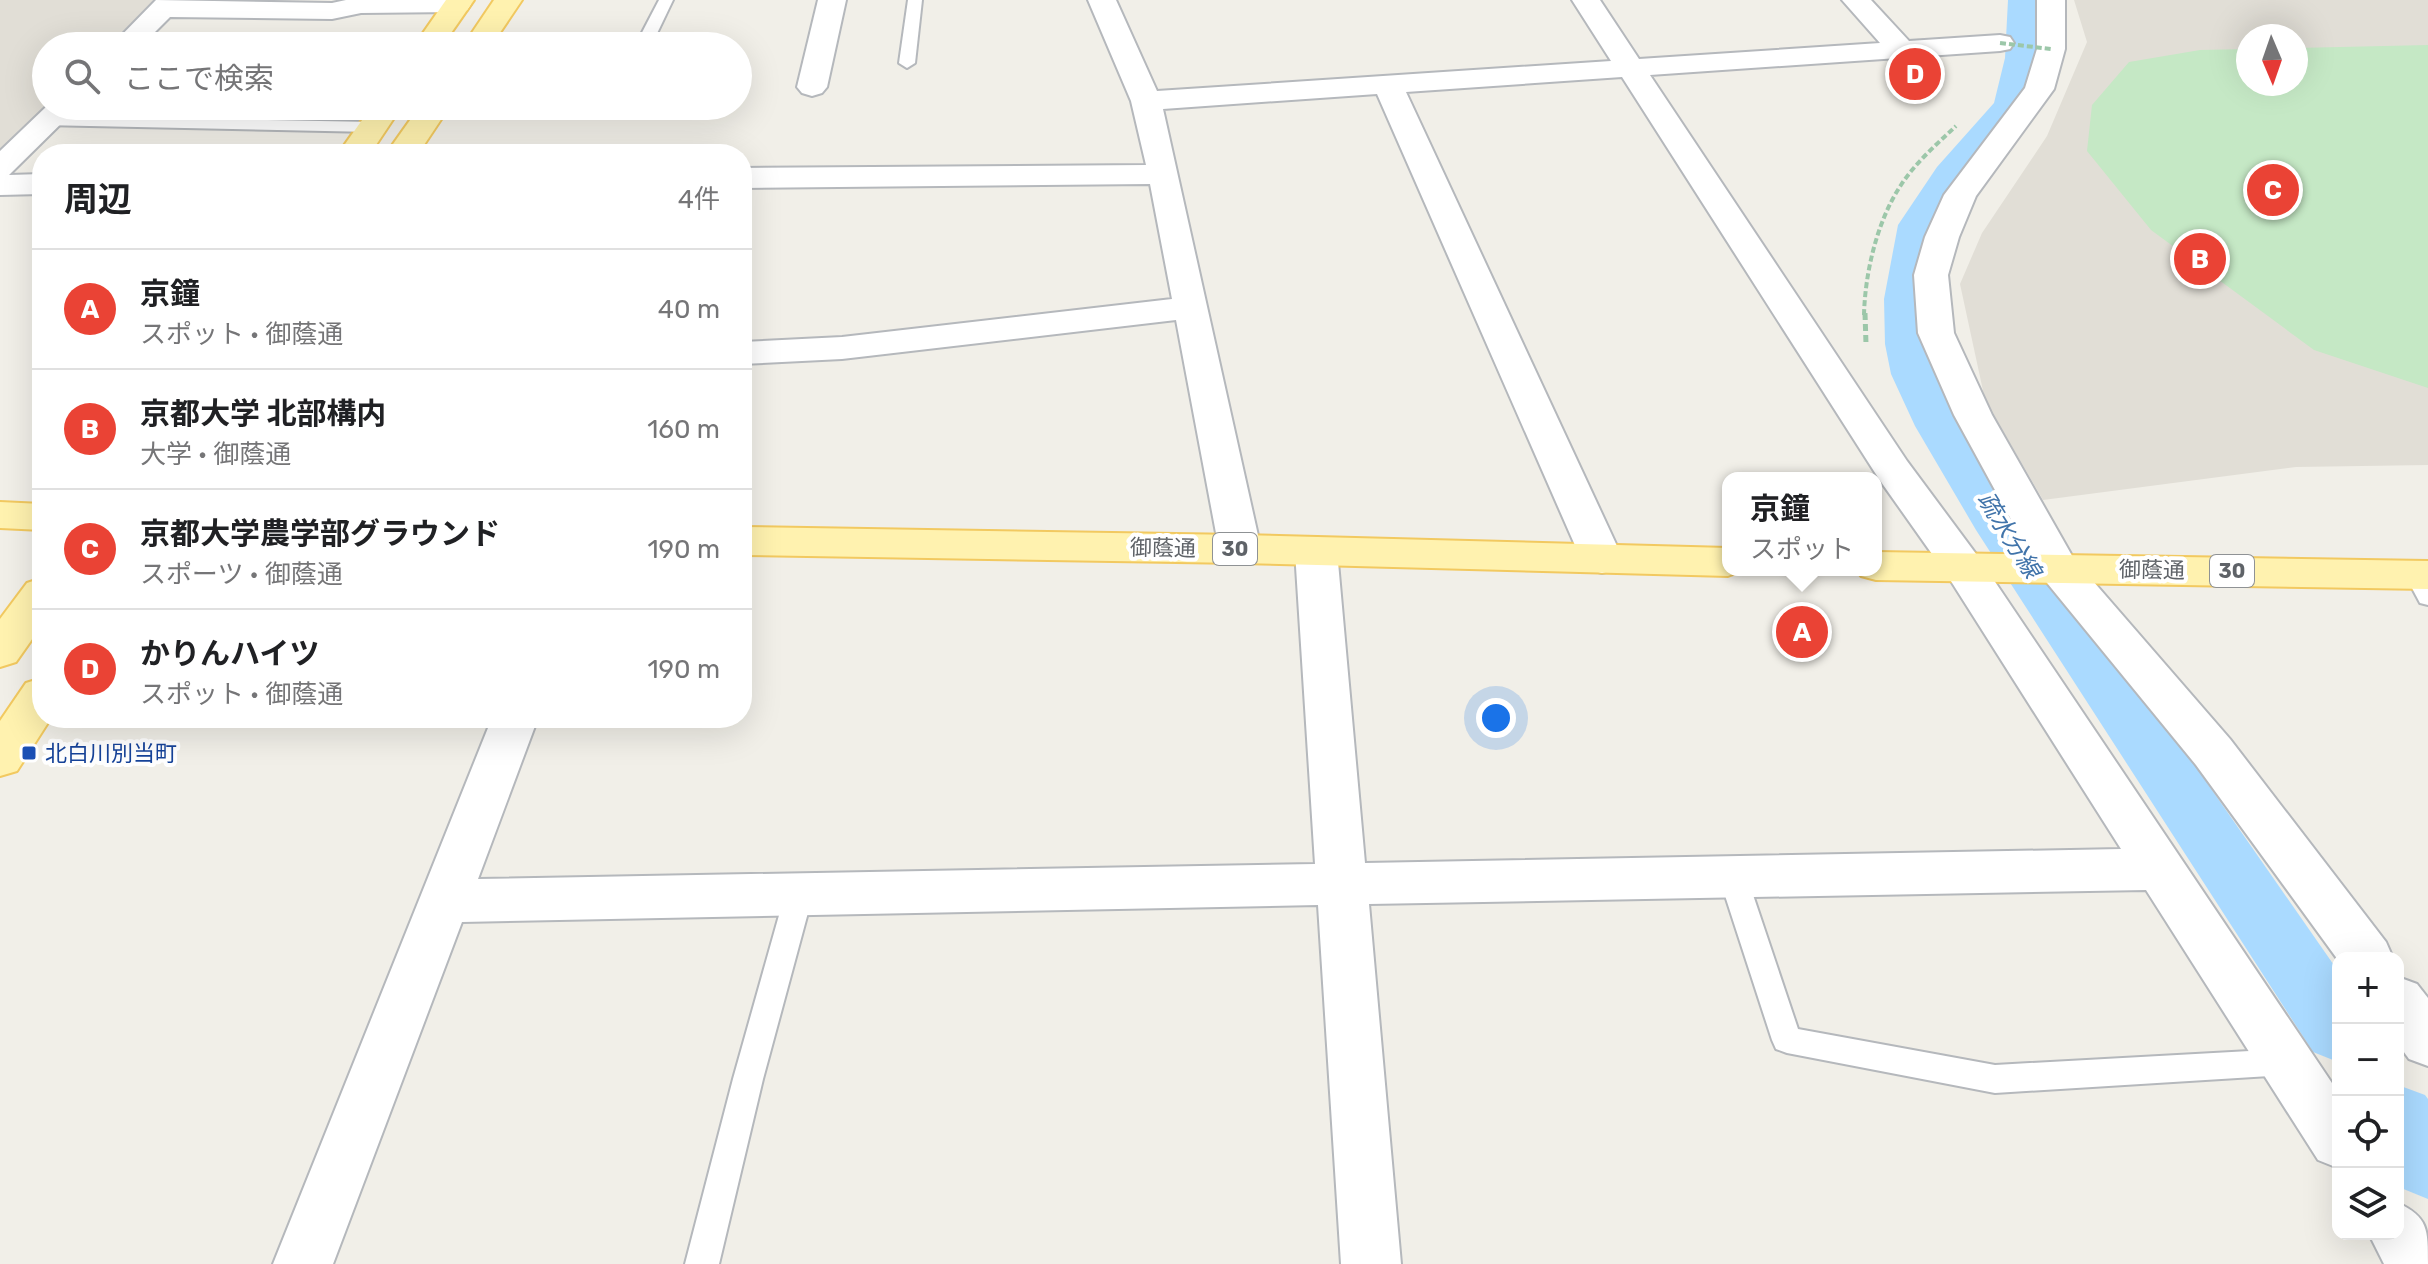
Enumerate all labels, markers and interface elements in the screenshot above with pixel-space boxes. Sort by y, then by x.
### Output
north arrow [2236,24,2308,96]
search box [32,32,752,120]
pin: D [1889,44,1941,104]
icon: search [60,54,104,98]
text: ここで検索 [124,61,274,97]
pin: C [2247,160,2299,220]
text: 周辺 [64,179,132,220]
text: 4件 [678,184,720,215]
pin: B [2174,229,2226,289]
text: 京鐘 [140,276,200,312]
text: A [81,294,99,325]
text: 40 m [658,294,720,325]
text: スポット · 御蔭通 [140,319,343,350]
text: 京都大学 北部構内 [140,396,386,432]
text: B [81,414,99,445]
text: 160 m [647,414,720,445]
text: 大学 · 御蔭通 [140,439,291,470]
popup [1722,472,1882,576]
water label: 疏水分線 [1972,487,2048,586]
text: 京鐘 [1750,491,1810,527]
text: 京都大学農学部グラウンド [140,516,500,552]
road number: 30 [1213,533,1257,565]
text: C [81,534,99,565]
text: 190 m [647,534,720,565]
street label: 御蔭通 [1130,534,1196,562]
text: スポット [1750,534,1854,565]
road number: 30 [2210,555,2254,587]
street label: 御蔭通 [2119,556,2185,584]
text: スポーツ · 御蔭通 [140,559,343,590]
pin: A [1776,602,1828,662]
text: かりんハイツ [140,636,319,672]
text: D [81,654,99,685]
text: 190 m [647,654,720,685]
text: スポット · 御蔭通 [140,679,343,710]
your location [1476,698,1516,738]
place label: 北白川別当町 [45,740,177,767]
marker: 北白川別当町 [20,744,38,762]
map controls [2332,952,2404,1240]
button: + [2332,952,2404,1024]
button: − [2332,1024,2404,1096]
button: locate [2332,1096,2404,1168]
button: layers [2332,1168,2404,1240]

